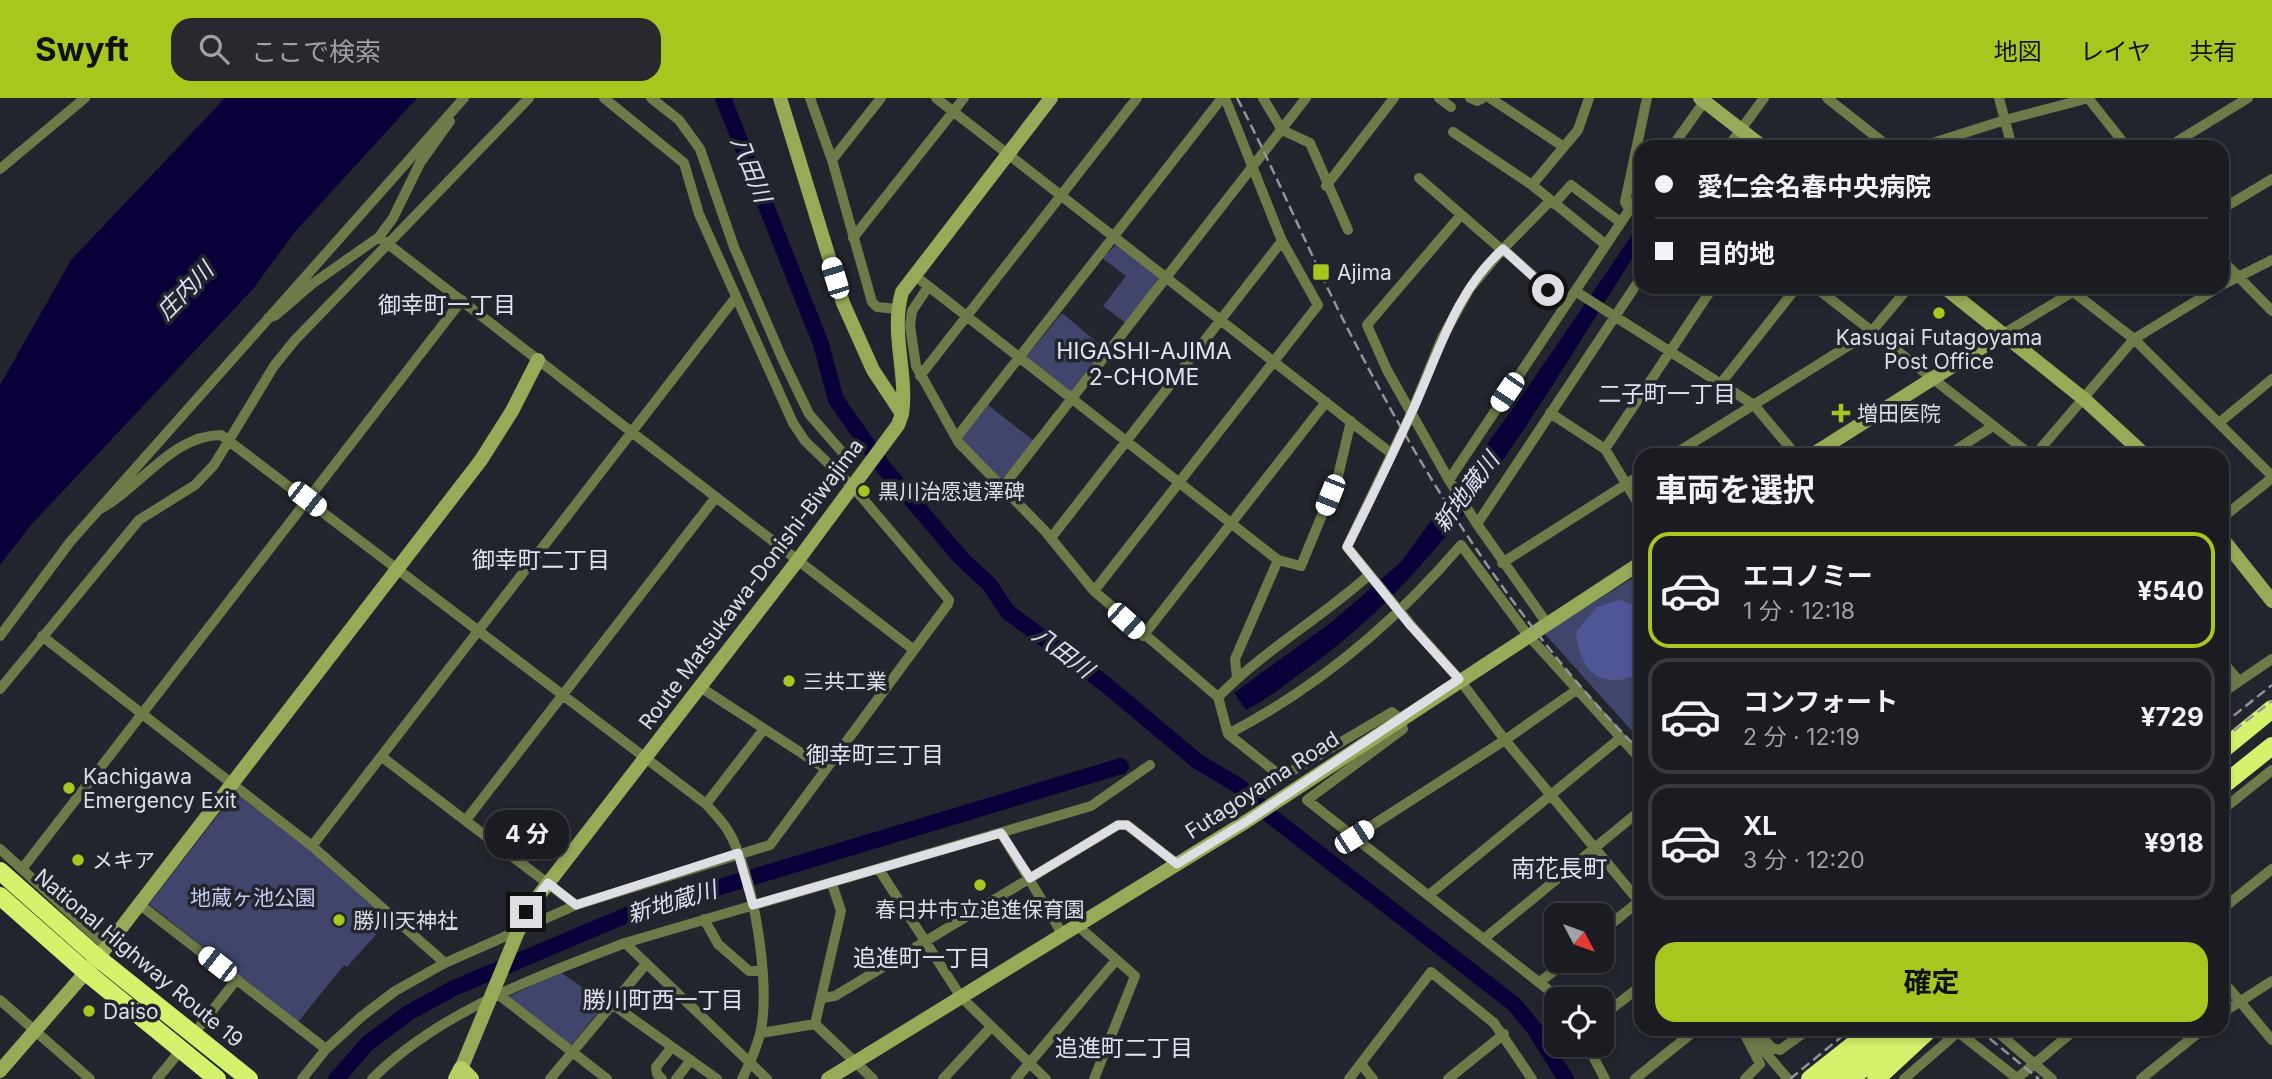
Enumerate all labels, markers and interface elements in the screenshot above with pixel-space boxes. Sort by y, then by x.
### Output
search box [171,18,661,81]
text: Swyft [35,29,129,69]
icon: search [195,30,233,68]
text: ここで検索 [251,36,381,67]
text: 地図 [1994,37,2042,66]
text: レイヤ [2080,37,2151,66]
text: 共有 [2189,37,2237,66]
water label: 八田川 [725,132,778,209]
text: 愛仁会名春中央病院 [1697,171,1931,202]
text: 目的地 [1697,238,1775,269]
water label: 庄内川 [151,254,221,326]
car [819,255,852,301]
place label: Ajima [1337,260,1392,285]
marker: Ajima [1311,262,1331,282]
route start [1532,274,1564,306]
district label: 御幸町一丁目 [378,291,516,319]
marker: Kasugai Futagoyama Post Office [1931,305,1947,321]
place label: Kasugai Futagoyama Post Office [1836,325,2042,374]
district label: HIGASHI-AJIMA 2-CHOME [1056,337,1232,391]
car [1487,369,1528,415]
district label: 二子町一丁目 [1598,380,1736,408]
place label: 増田医院 [1857,401,1941,426]
marker: 増田医院 [1831,403,1851,423]
street label: Route Matsukawa-Donishi-Biwajima [633,434,869,734]
water label: 新地蔵川 [1427,444,1507,537]
text: 車両を選択 [1655,470,1815,509]
car [1313,472,1348,518]
car [284,478,331,520]
place label: 黒川治愿遺澤碑 [878,479,1025,504]
marker: 黒川治愿遺澤碑 [856,483,872,499]
district label: 御幸町二丁目 [472,546,610,574]
icon: car [1659,559,1722,622]
text: エコノミー [1743,560,1873,591]
text: ¥540 [2137,575,2204,606]
text: 1 分 · 12:18 [1743,597,1855,625]
car [1104,599,1149,643]
water label: 八田川 [1027,620,1101,686]
place label: 三共工業 [803,669,887,694]
marker: 三共工業 [781,673,797,689]
icon: car [1659,685,1722,748]
text: コンフォート [1743,686,1898,717]
text: ¥729 [2141,701,2204,732]
text: 2 分 · 12:19 [1743,723,1860,751]
street label: Futagoyama Road [1180,726,1344,844]
district label: 御幸町三丁目 [806,741,944,769]
place label: Kachigawa Emergency Exit [83,764,237,813]
marker: Kachigawa Emergency Exit [61,780,77,796]
callout: 4 分 [484,810,568,860]
text: XL [1743,810,1777,841]
icon: car [1659,811,1722,874]
car [1331,817,1378,857]
text: 4 分 [505,820,549,848]
text: ¥918 [2144,827,2204,858]
text: 3 分 · 12:20 [1743,846,1865,874]
place label: メキア [92,848,155,873]
marker: メキア [70,852,86,868]
district label: 南花長町 [1511,854,1607,883]
street label: National Highway Route 19 [30,863,248,1053]
water label: 新地蔵川 [624,874,723,929]
marker: 春日井市立追進保育園 [972,877,988,893]
park label: 地蔵ヶ池公園 [190,885,316,910]
route end [510,896,542,928]
place label: 春日井市立追進保育園 [875,897,1085,922]
north arrow [1544,903,1614,973]
map controls [1544,903,1614,1057]
place label: 勝川天神社 [353,908,458,933]
marker: 勝川天神社 [331,912,347,928]
button: 確定 [1655,942,2208,1022]
car [194,943,241,985]
district label: 追進町一丁目 [853,944,991,972]
district label: 勝川町西一丁目 [583,986,744,1014]
button: locate [1544,987,1614,1057]
place label: Daiso [103,999,159,1024]
marker: Daiso [81,1003,97,1019]
district label: 追進町二丁目 [1055,1034,1193,1062]

